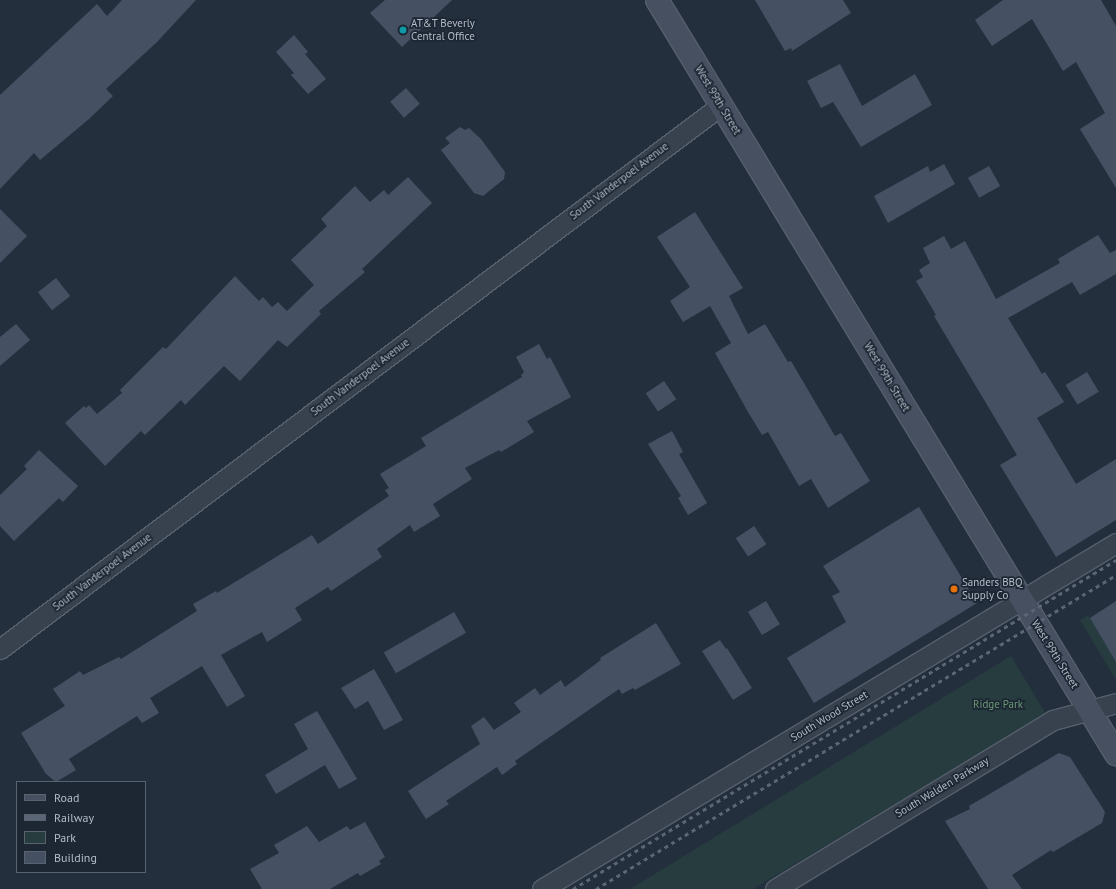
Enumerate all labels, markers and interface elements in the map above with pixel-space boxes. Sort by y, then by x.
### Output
place label: AT&T Beverly Central Office [411,17,475,43]
marker: AT&T Beverly Central Office [398,25,408,35]
street label: West 99th Street [692,63,744,137]
street label: South Vanderpoel Avenue [567,139,671,223]
street label: South Vanderpoel Avenue [308,335,412,419]
street label: West 99th Street [861,340,913,414]
street label: South Vanderpoel Avenue [50,530,154,614]
place label: Sanders BBQ Supply Co [962,576,1022,602]
marker: Sanders BBQ Supply Co [949,584,959,594]
street label: West 99th Street [1029,617,1081,691]
street label: South Wood Street [788,688,870,744]
park label: Ridge Park [973,697,1023,711]
street label: South Walden Parkway [893,754,991,820]
legend [16,781,146,873]
text: Road [54,790,79,805]
text: Railway [54,810,94,825]
text: Park [54,830,76,845]
text: Building [54,850,97,865]

